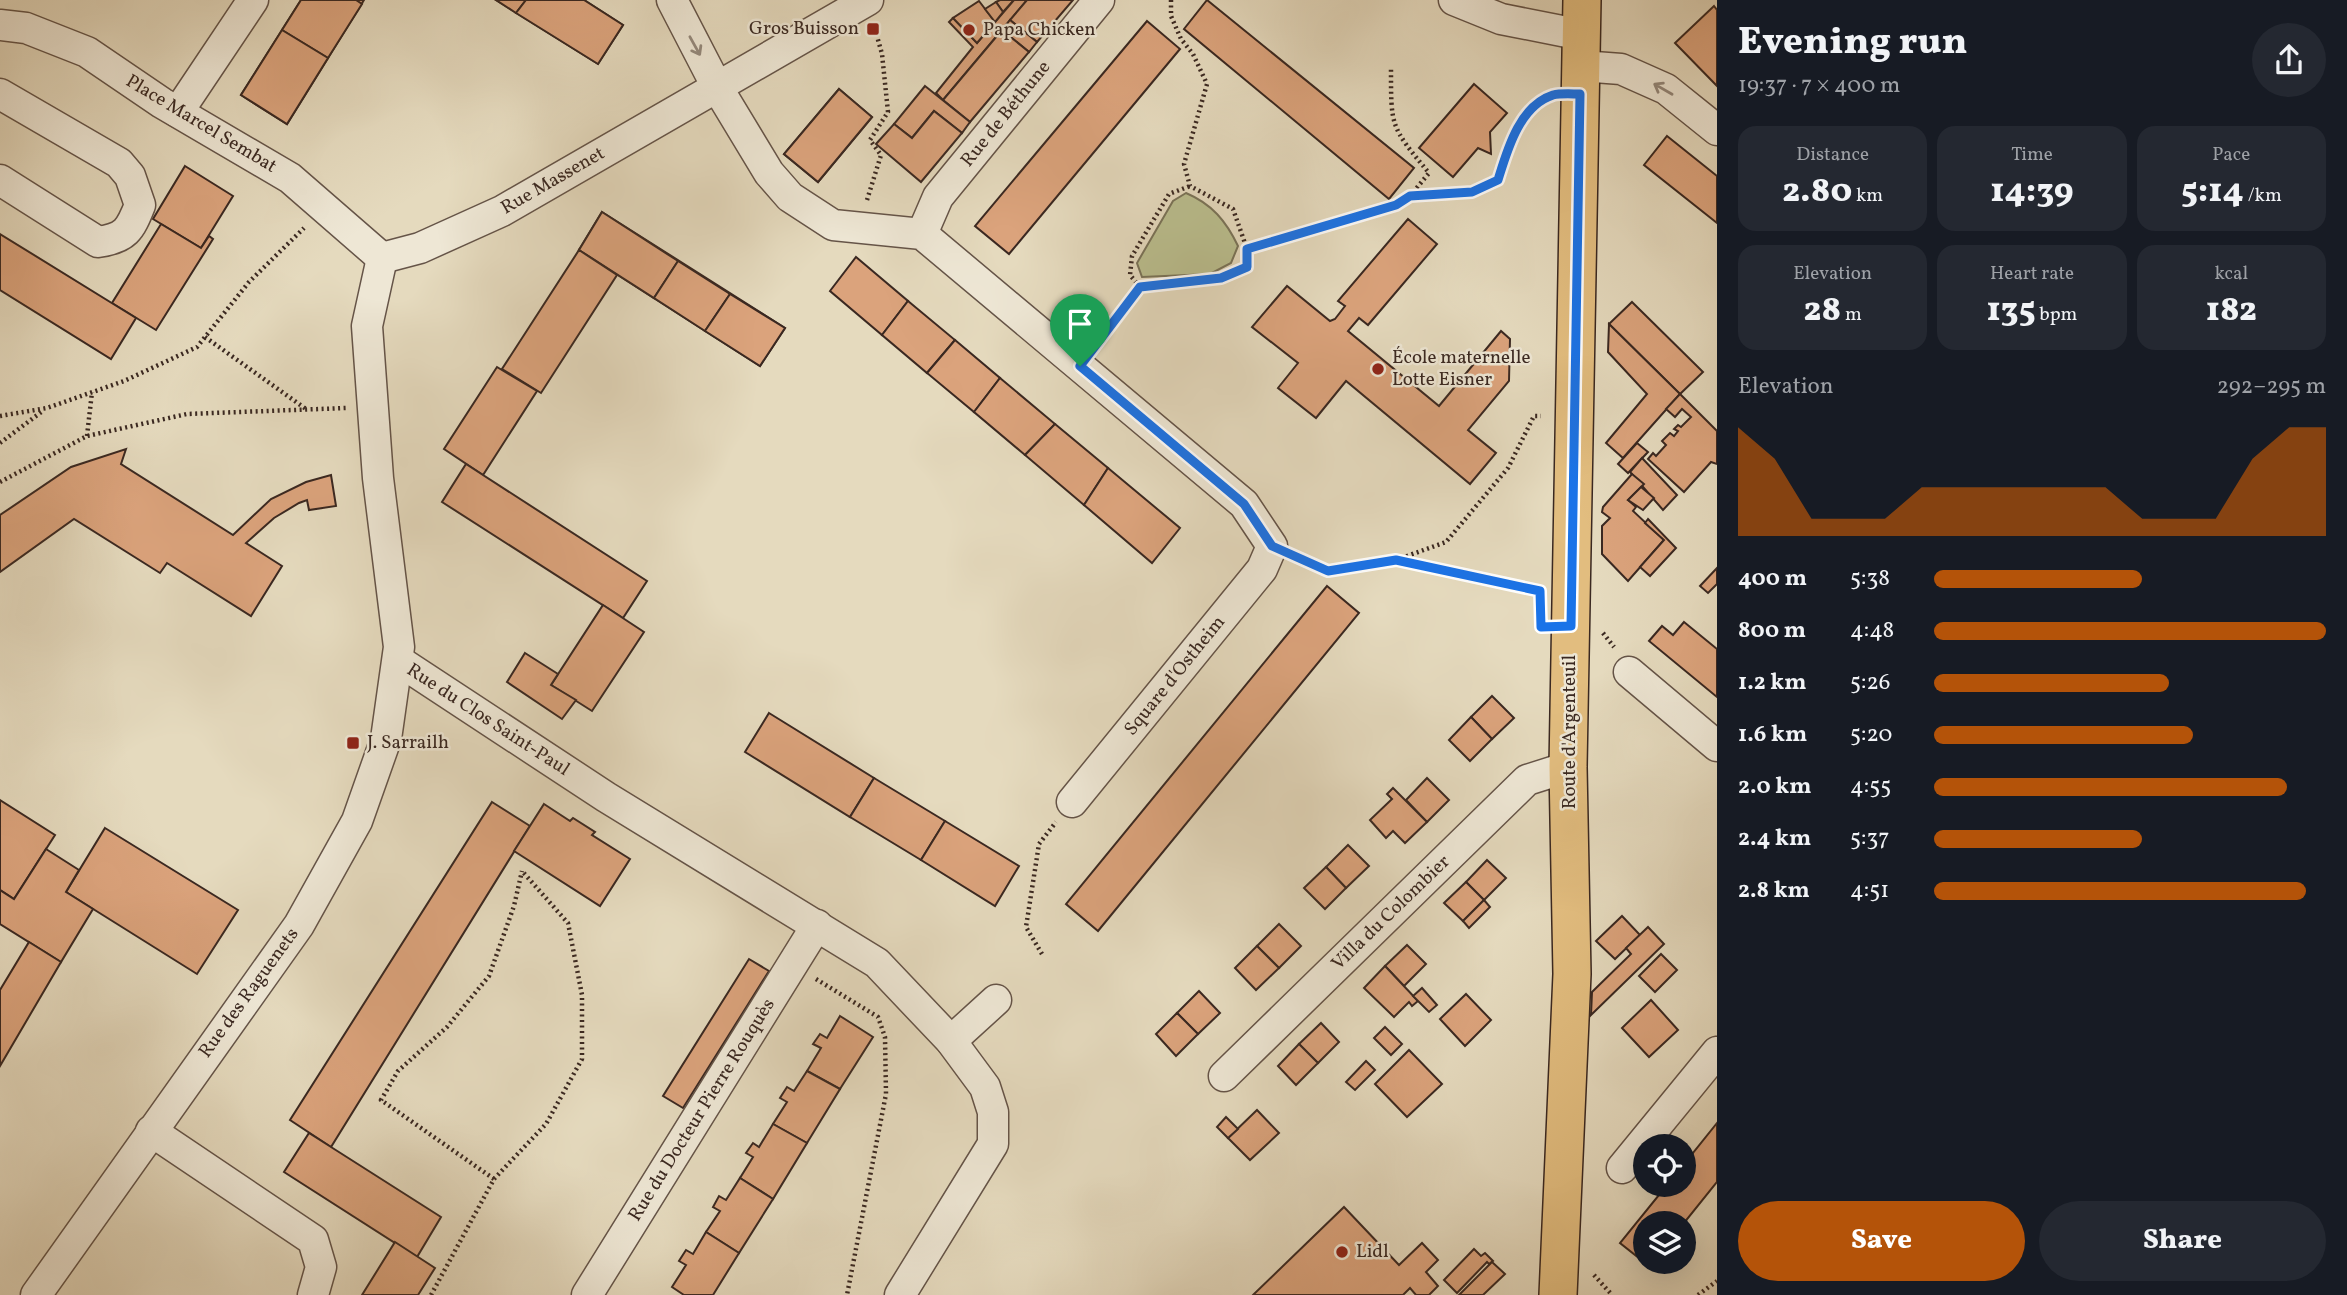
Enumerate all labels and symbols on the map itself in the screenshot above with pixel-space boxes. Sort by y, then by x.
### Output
place label: Gros Buisson [749,16,859,42]
place label: Papa Chicken [983,17,1096,43]
marker: Gros Buisson [865,21,881,37]
marker: Papa Chicken [961,22,977,38]
one-way arrow [688,35,702,55]
street label: Rue de Béthune [955,55,1057,173]
street label: Place Marcel Sembat [121,69,282,180]
one-way arrow [1653,82,1673,96]
street label: Rue Massenet [496,141,610,221]
pin [1050,294,1110,366]
place label: École maternelle Lotte Eisner [1392,345,1530,393]
marker: École maternelle Lotte Eisner [1370,361,1386,377]
street label: Square d'Ostheim [1118,610,1232,742]
street label: Route d'Argenteuil [1557,655,1583,809]
street label: Rue du Clos Saint-Paul [401,658,575,783]
place label: J. Sarrailh [367,730,449,756]
marker: J. Sarrailh [345,735,361,751]
street label: Villa du Colombier [1326,850,1456,976]
street label: Rue des Raguenets [193,923,305,1063]
street label: Rue du Docteur Pierre Rouquès [623,994,781,1226]
place label: Lidl [1356,1239,1389,1265]
marker: Lidl [1334,1244,1350,1260]

